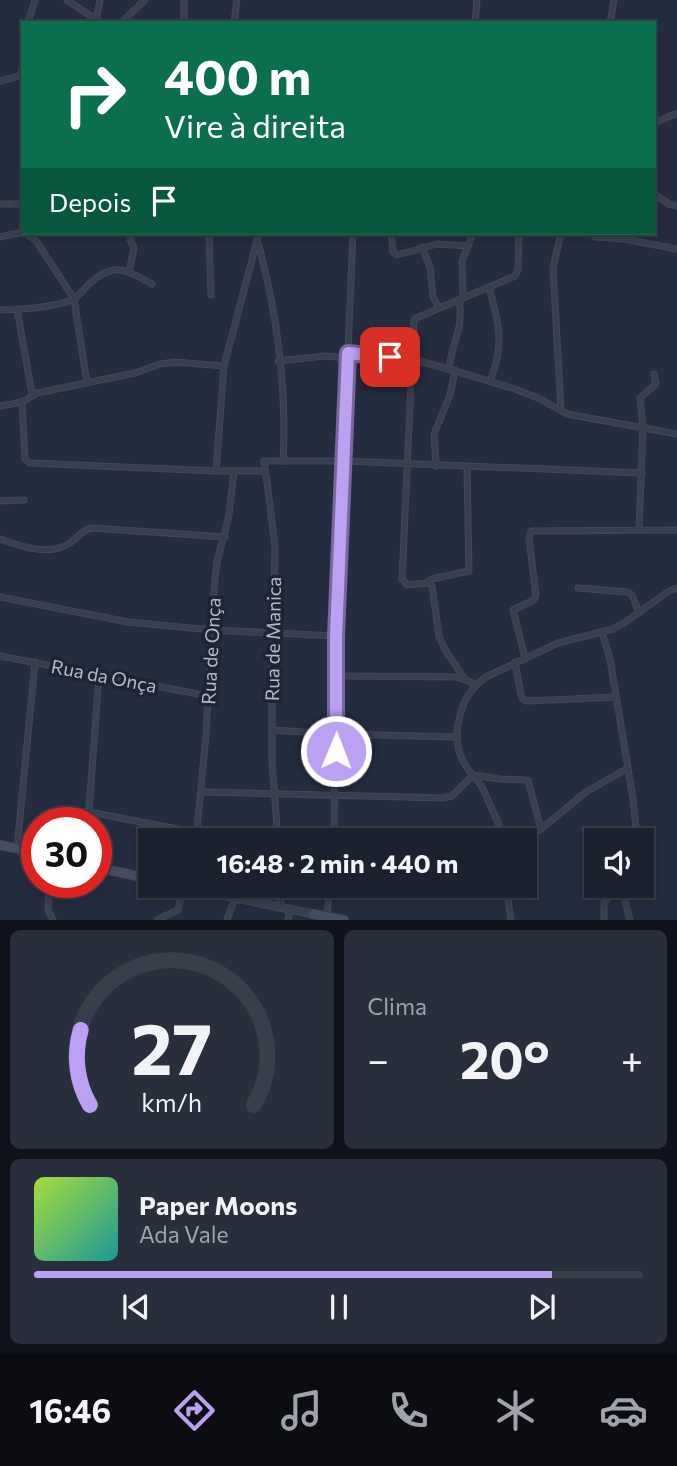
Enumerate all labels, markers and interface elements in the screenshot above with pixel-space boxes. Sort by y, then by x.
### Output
text: 400 m [164,45,311,105]
icon: right [49,49,140,140]
text: Vire à direita [164,105,346,145]
icon: arrive [145,182,183,220]
text: Depois [49,186,131,217]
pin [360,327,420,387]
icon: arrive [371,338,409,376]
street label: Rua de Manica [260,577,285,701]
street label: Rua de Onça [196,597,225,705]
street label: Rua da Onça [49,654,159,697]
position arrow [299,714,373,788]
speed limit sign: 30 [21,807,112,898]
map controls [584,828,654,898]
button: sound [584,828,654,898]
text: 16:48 · 2 min · 440 m [217,847,458,878]
text: Clima [368,992,427,1020]
text: 27 [131,1002,212,1091]
text: 20° [460,1026,550,1090]
text: − [368,1035,389,1082]
text: + [621,1035,643,1082]
text: km/h [141,1087,202,1117]
text: Paper Moons [139,1189,297,1220]
text: Ada Vale [139,1220,229,1248]
icon: previous [117,1288,155,1326]
icon: pause [320,1288,358,1326]
icon: next [523,1288,561,1326]
icon: directions [170,1386,219,1435]
icon: music [277,1386,326,1435]
icon: phone [384,1386,433,1435]
icon: climate [491,1386,540,1435]
icon: car [599,1386,648,1435]
text: 16:46 [29,1390,111,1430]

